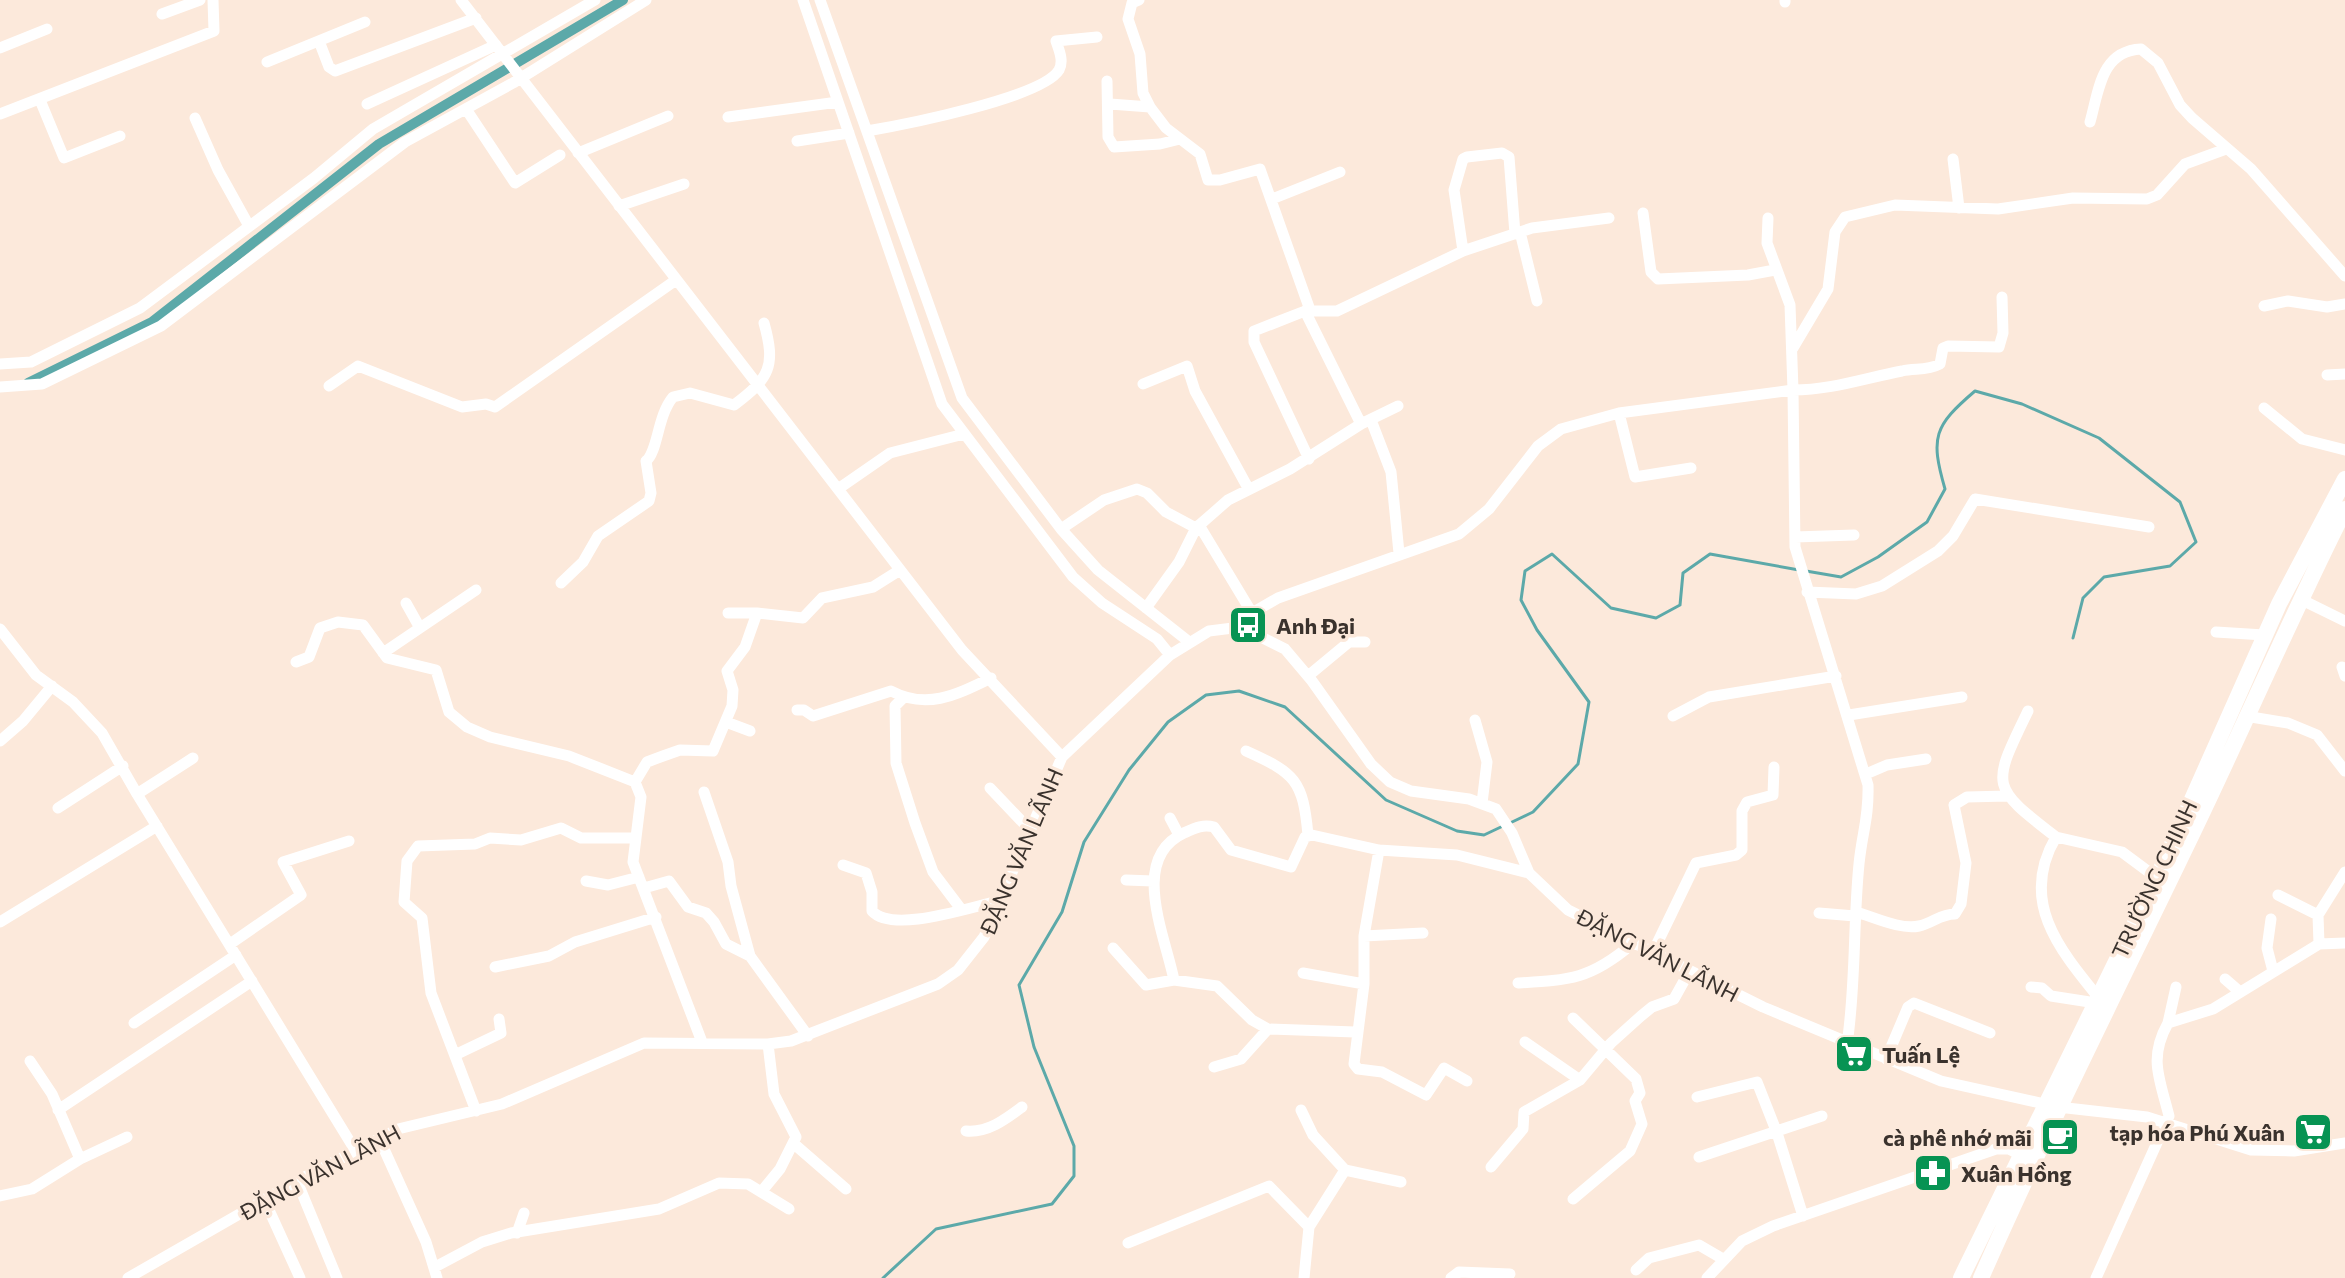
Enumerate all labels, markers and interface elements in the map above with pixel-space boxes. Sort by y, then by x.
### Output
bus stop icon: Anh Đại [1227,604,1269,646]
place label: Anh Đại [1276,612,1355,639]
street label: ĐẶNG VĂN LÃNH [973,764,1068,939]
street label: TRƯỜNG CHINH [2106,796,2202,962]
street label: ĐẶNG VĂN LÃNH [1572,902,1743,1007]
supermarket icon: Tuấn Lệ [1833,1033,1875,1075]
place label: Tuấn Lệ [1882,1041,1960,1068]
supermarket icon: tạp hóa Phú Xuân [2292,1111,2334,1153]
cafe icon: cà phê nhớ mãi [2039,1116,2081,1158]
street label: ĐẶNG VĂN LÃNH [234,1118,405,1226]
place label: tạp hóa Phú Xuân [2110,1119,2285,1146]
place label: cà phê nhớ mãi [1883,1124,2032,1151]
pharmacy icon: Xuân Hồng [1912,1152,1954,1194]
place label: Xuân Hồng [1961,1160,2072,1187]

